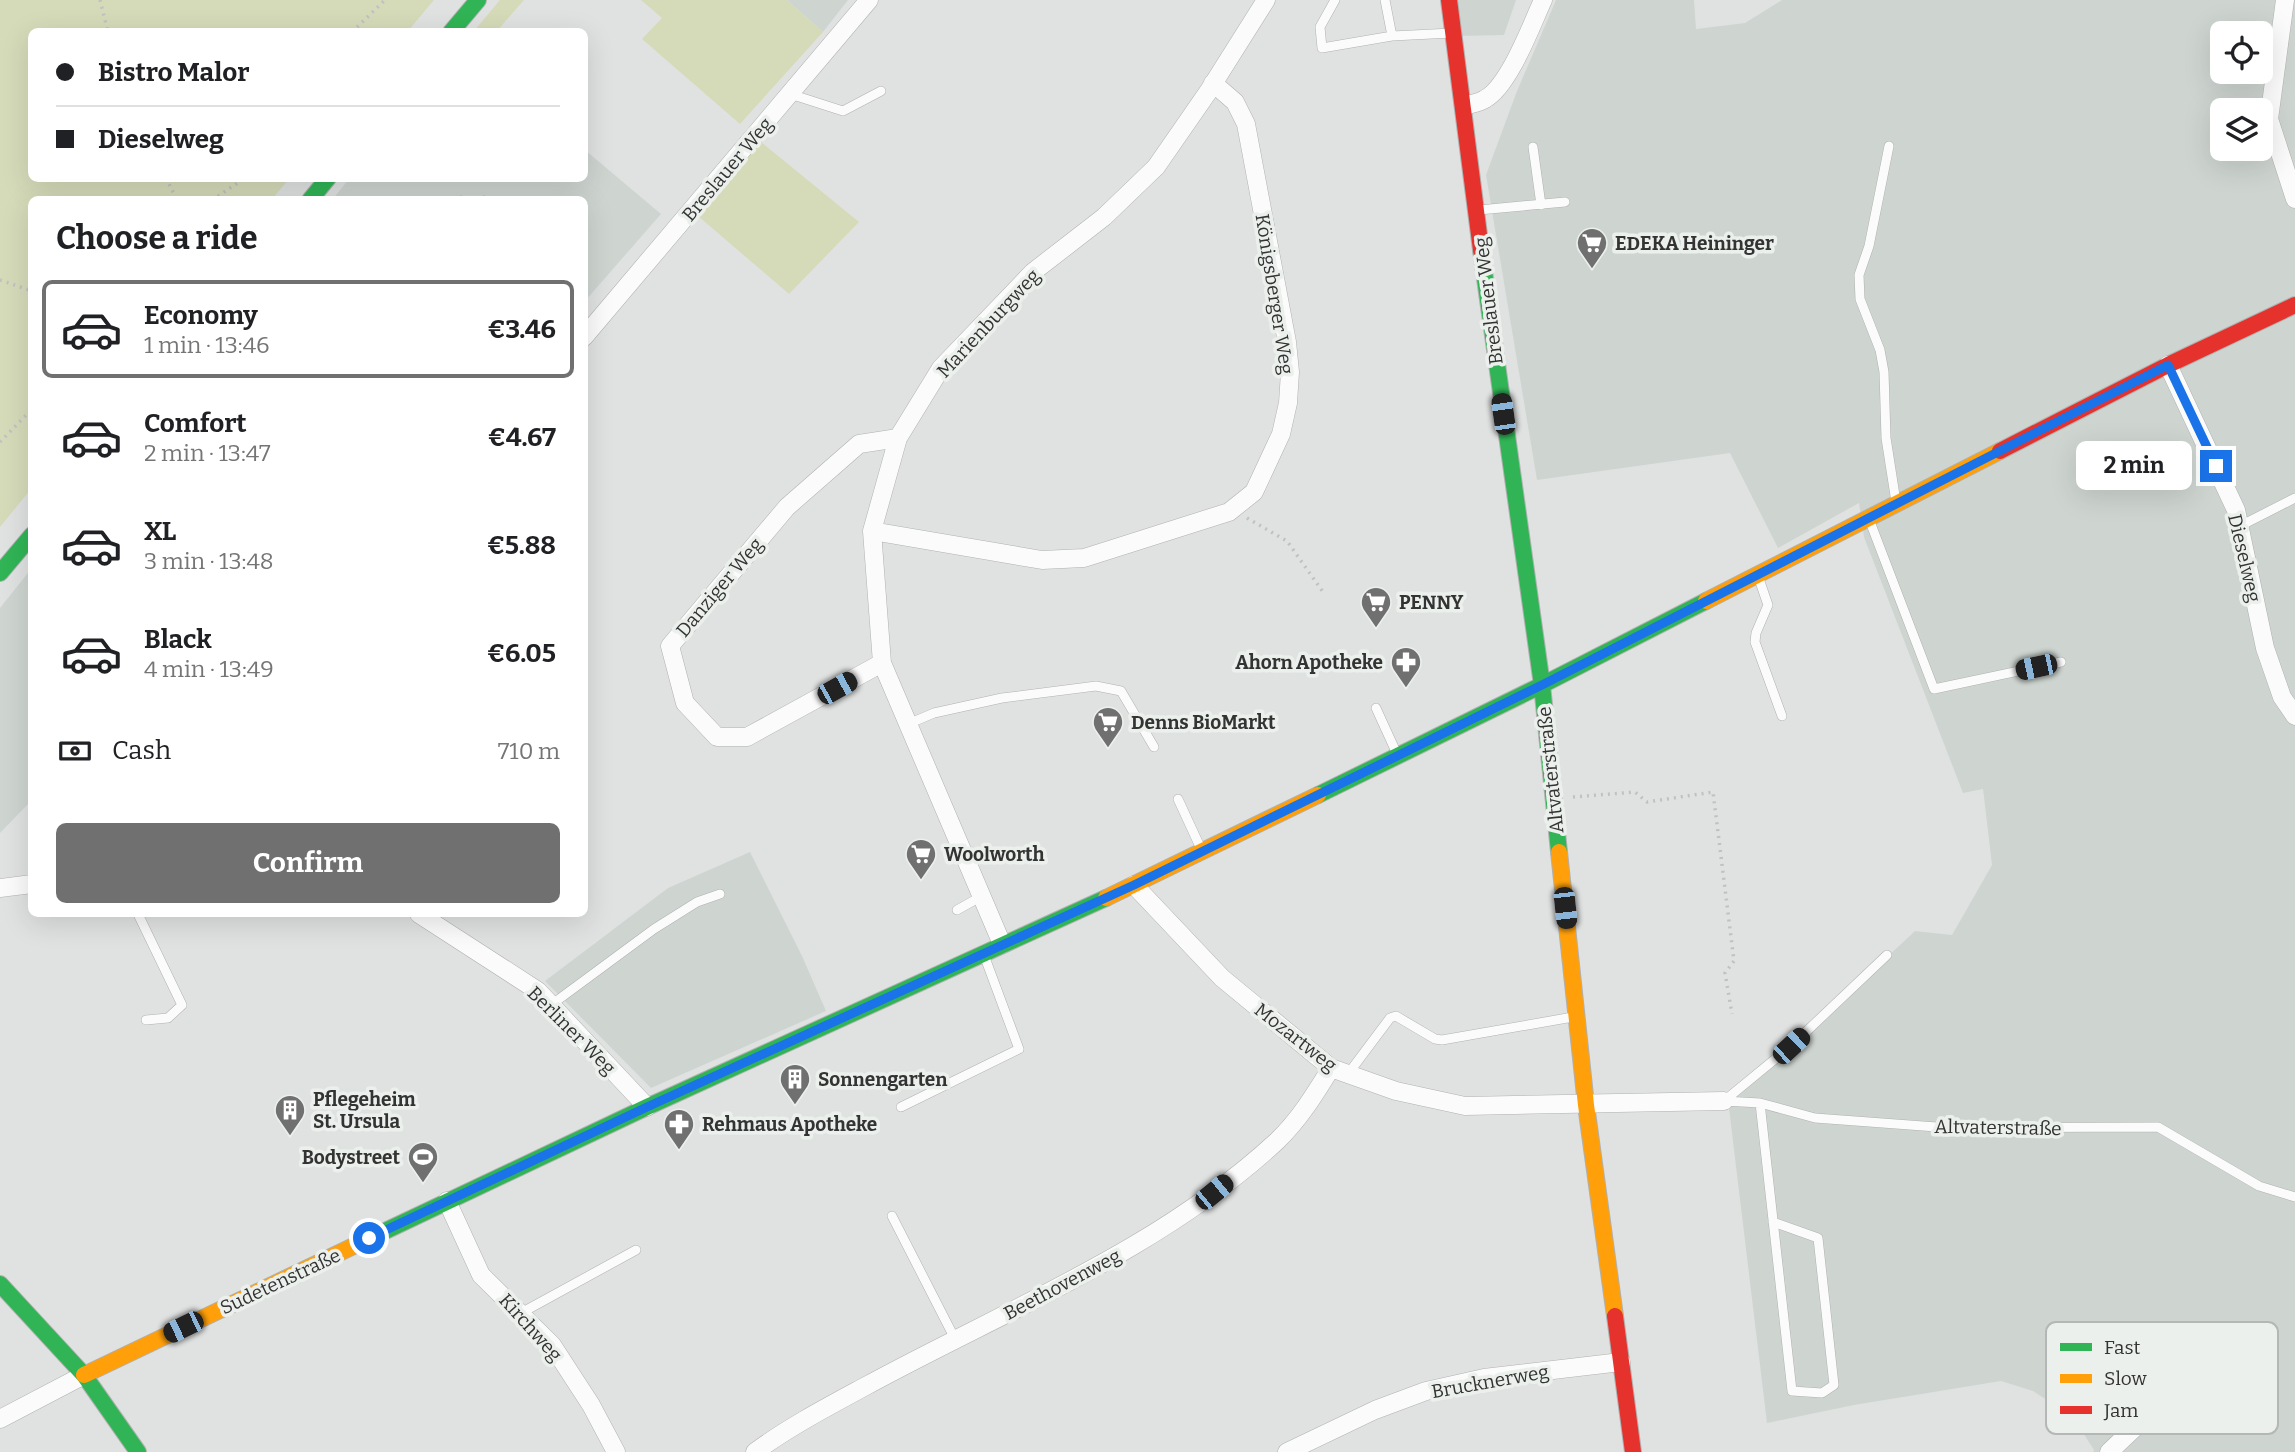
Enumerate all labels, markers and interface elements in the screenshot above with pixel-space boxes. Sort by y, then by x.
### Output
map controls [2210,21,2273,161]
button: locate [2210,21,2273,84]
text: Bistro Malor [98,57,249,88]
button: layers [2210,98,2273,161]
street label: Breslauer Weg [677,112,778,226]
text: Dieselweg [98,124,224,155]
street label: Königsberger Weg [1250,212,1299,376]
text: Choose a ride [56,219,257,257]
supermarket icon: EDEKA Heininger [1575,226,1609,270]
place label: EDEKA Heininger [1615,232,1774,255]
street label: Breslauer Weg [1469,235,1508,366]
street label: Marienburgweg [932,264,1045,382]
icon: car [60,298,123,361]
text: Economy [144,300,258,331]
text: €3.46 [487,314,556,345]
text: 1 min · 13:46 [144,331,270,359]
car [1490,392,1517,436]
icon: car [60,406,123,469]
text: Comfort [144,408,247,439]
text: €4.67 [488,422,556,453]
text: 2 min · 13:47 [144,439,271,467]
callout: 2 min [2076,442,2192,490]
route end [2200,450,2232,482]
text: 2 min [2103,451,2165,479]
street label: Dieselweg [2223,512,2266,605]
icon: car [60,514,123,577]
text: XL [144,516,176,547]
text: €5.88 [487,530,556,561]
street label: Danziger Weg [671,533,768,642]
text: 3 min · 13:48 [144,547,274,575]
supermarket icon: PENNY [1359,585,1393,629]
place label: PENNY [1399,591,1464,614]
icon: car [60,622,123,685]
text: Black [144,624,212,655]
text: €6.05 [487,638,556,669]
pharmacy icon: Ahorn Apotheke [1389,645,1423,689]
place label: Ahorn Apotheke [1235,651,1383,674]
car [2014,652,2059,682]
text: 4 min · 13:49 [144,655,274,683]
car [814,669,861,707]
supermarket icon: Denns BioMarkt [1091,705,1125,749]
street label: Altvaterstraße [1532,705,1569,834]
place label: Denns BioMarkt [1131,711,1276,734]
icon: cash [56,732,94,770]
text: Cash [112,735,171,766]
text: 710 m [498,737,560,765]
button: Confirm [56,823,560,903]
supermarket icon: Woolworth [904,837,938,881]
place label: Woolworth [944,843,1045,866]
car [1553,886,1578,930]
street label: Berliner Weg [523,981,621,1080]
street label: Mozartweg [1250,998,1342,1077]
car [1769,1024,1814,1068]
building icon: Sonnengarten [778,1062,812,1106]
place label: Sonnengarten [818,1068,948,1091]
place label: Pflegeheim St. Ursula [313,1088,416,1133]
building icon: Pflegeheim St. Ursula [273,1093,307,1137]
pharmacy icon: Rehmaus Apotheke [662,1107,696,1151]
place label: Rehmaus Apotheke [702,1113,877,1136]
street label: Altvaterstraße [1934,1115,2062,1140]
sports icon: Bodystreet [406,1140,440,1184]
place label: Bodystreet [302,1146,400,1169]
car [1192,1171,1237,1213]
route start [353,1222,385,1254]
street label: Sudetenstraße [216,1243,344,1319]
street label: Beethovenweg [1000,1244,1125,1325]
street label: Kirchweg [494,1289,567,1366]
car [160,1308,207,1346]
legend [2046,1322,2278,1434]
text: Fast [2104,1336,2141,1359]
street label: Brucknerweg [1430,1360,1551,1403]
text: Slow [2104,1367,2147,1390]
text: Jam [2103,1399,2138,1422]

